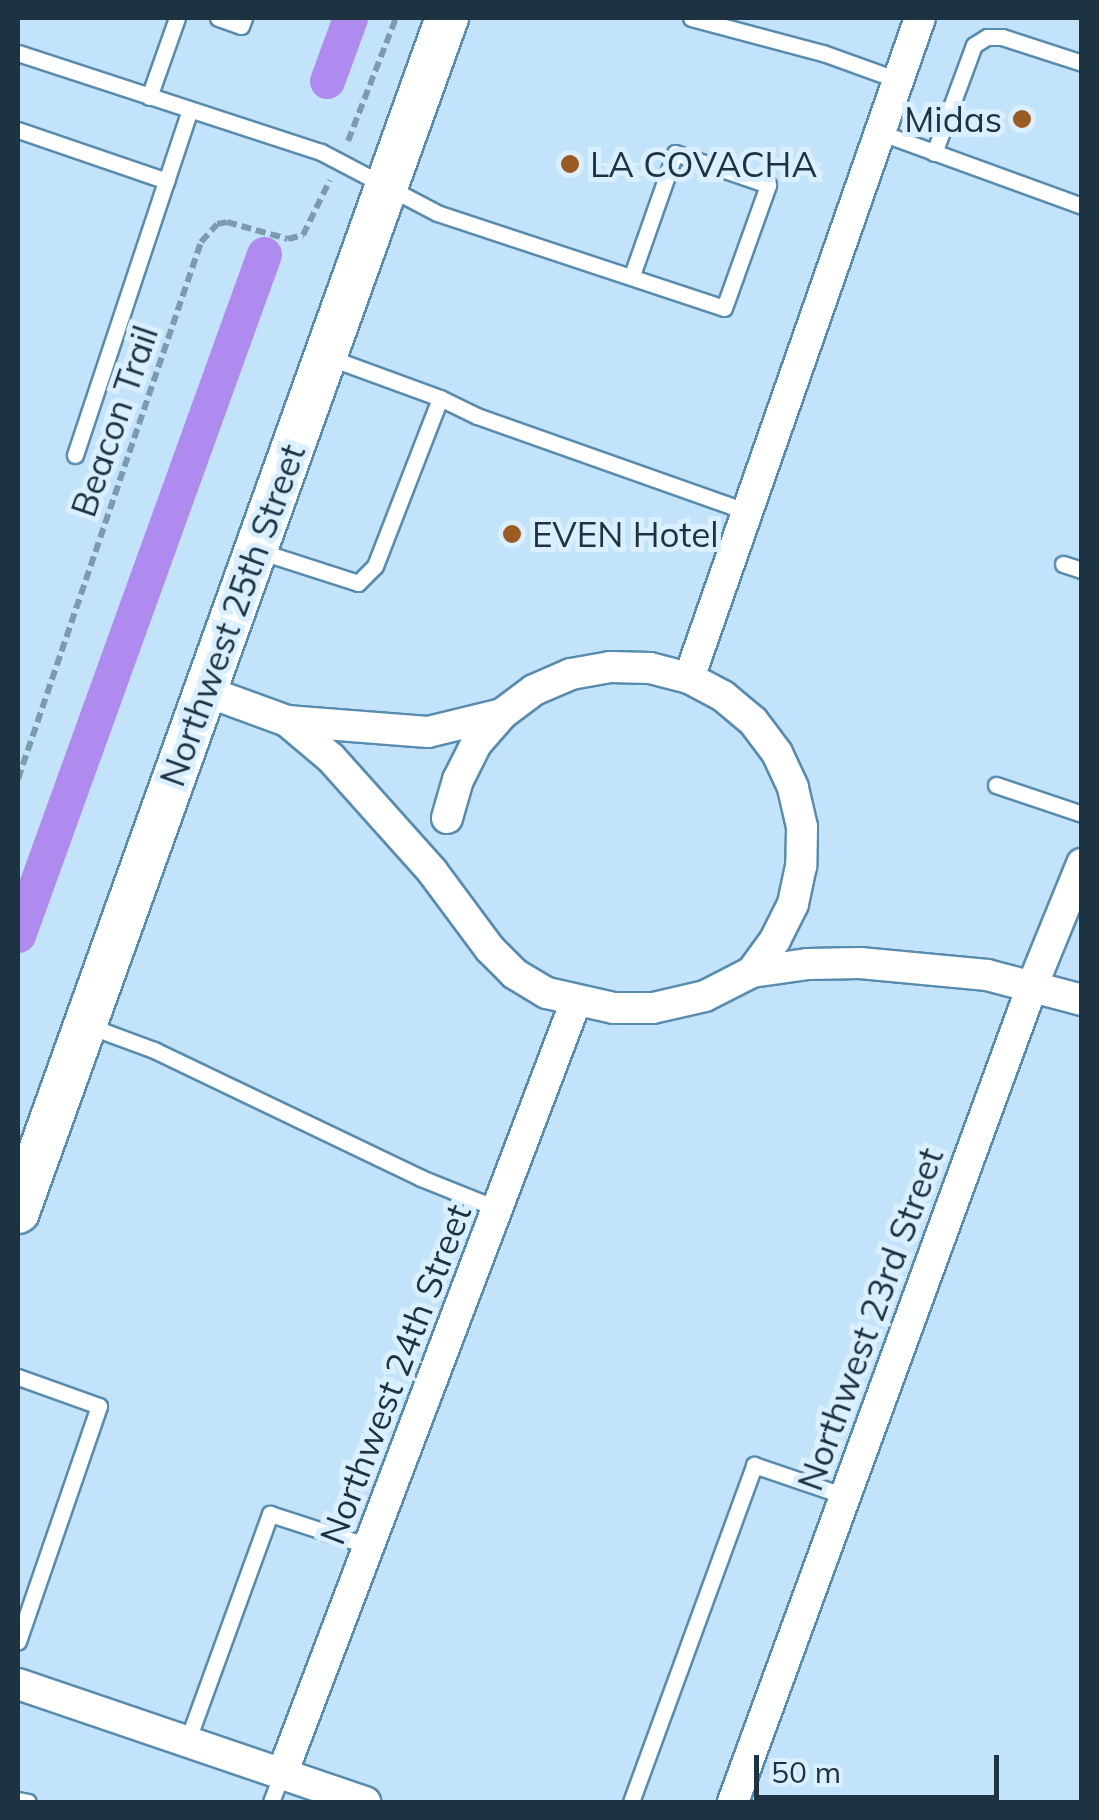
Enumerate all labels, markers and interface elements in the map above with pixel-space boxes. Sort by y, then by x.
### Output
place label: Midas [904,98,1002,140]
marker: Midas [1011,108,1033,130]
place label: LA COVACHA [590,143,817,185]
marker: LA COVACHA [559,153,581,175]
street label: Beacon Trail [62,320,166,522]
street label: Northwest 25th Street [151,438,313,792]
place label: EVEN Hotel [532,513,719,555]
marker: EVEN Hotel [501,523,523,545]
street label: Northwest 23rd Street [788,1142,952,1496]
street label: Northwest 24th Street [311,1198,479,1550]
scale bar [759,1735,1004,1797]
text: 50 m [771,1753,841,1791]

